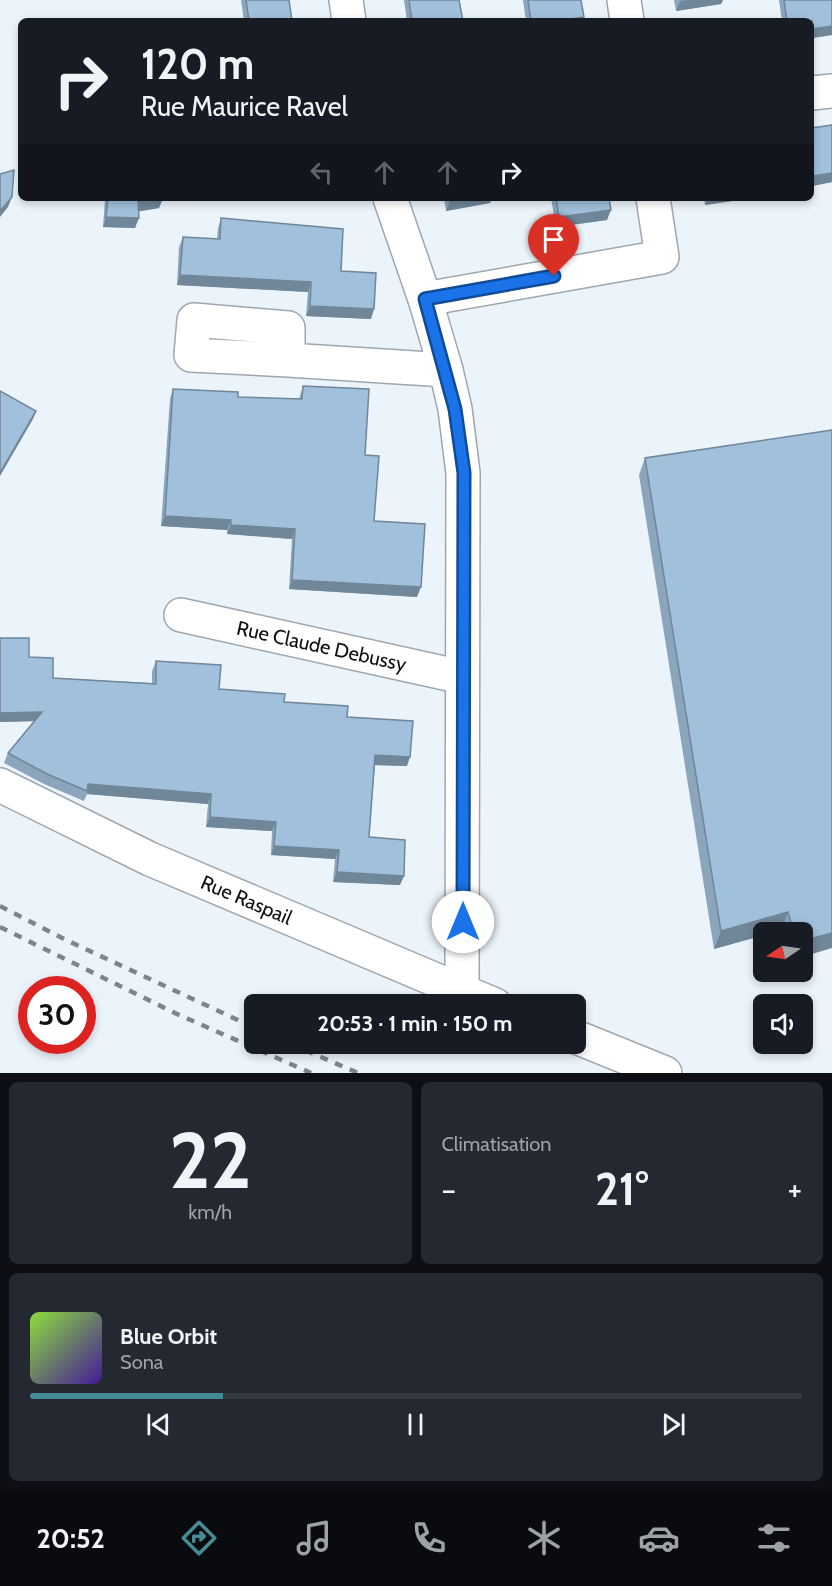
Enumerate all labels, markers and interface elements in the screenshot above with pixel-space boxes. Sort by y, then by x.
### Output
text: 120 m [141,38,254,90]
icon: right [42,42,120,120]
text: Rue Maurice Ravel [141,90,348,123]
icon: left [305,156,338,189]
icon: ahead [368,156,401,189]
icon: ahead [431,156,464,189]
icon: right [494,156,527,189]
pin [528,214,579,276]
icon: arrive [537,223,570,256]
street label: Rue Claude Debussy [235,616,409,676]
street label: Rue Raspail [197,870,296,930]
position arrow [431,890,495,954]
north arrow [753,922,813,982]
map controls [753,922,813,1054]
speed limit sign: 30 [18,976,96,1054]
button: sound [753,994,813,1054]
text: 20:53 · 1 min · 150 m [318,1010,512,1037]
text: 22 [169,1113,252,1208]
text: Climatisation [442,1132,552,1156]
text: 21° [595,1162,648,1216]
text: − [442,1169,456,1209]
text: + [787,1169,802,1209]
text: km/h [188,1200,232,1224]
text: Blue Orbit [120,1323,217,1350]
text: Sona [120,1350,163,1374]
icon: previous [142,1408,175,1441]
icon: pause [399,1408,432,1441]
icon: next [657,1408,690,1441]
icon: directions [178,1517,220,1559]
icon: music [293,1517,335,1559]
icon: phone [408,1517,450,1559]
icon: climate [523,1517,565,1559]
icon: car [638,1517,680,1559]
icon: filters [753,1517,795,1559]
text: 20:52 [37,1522,105,1555]

